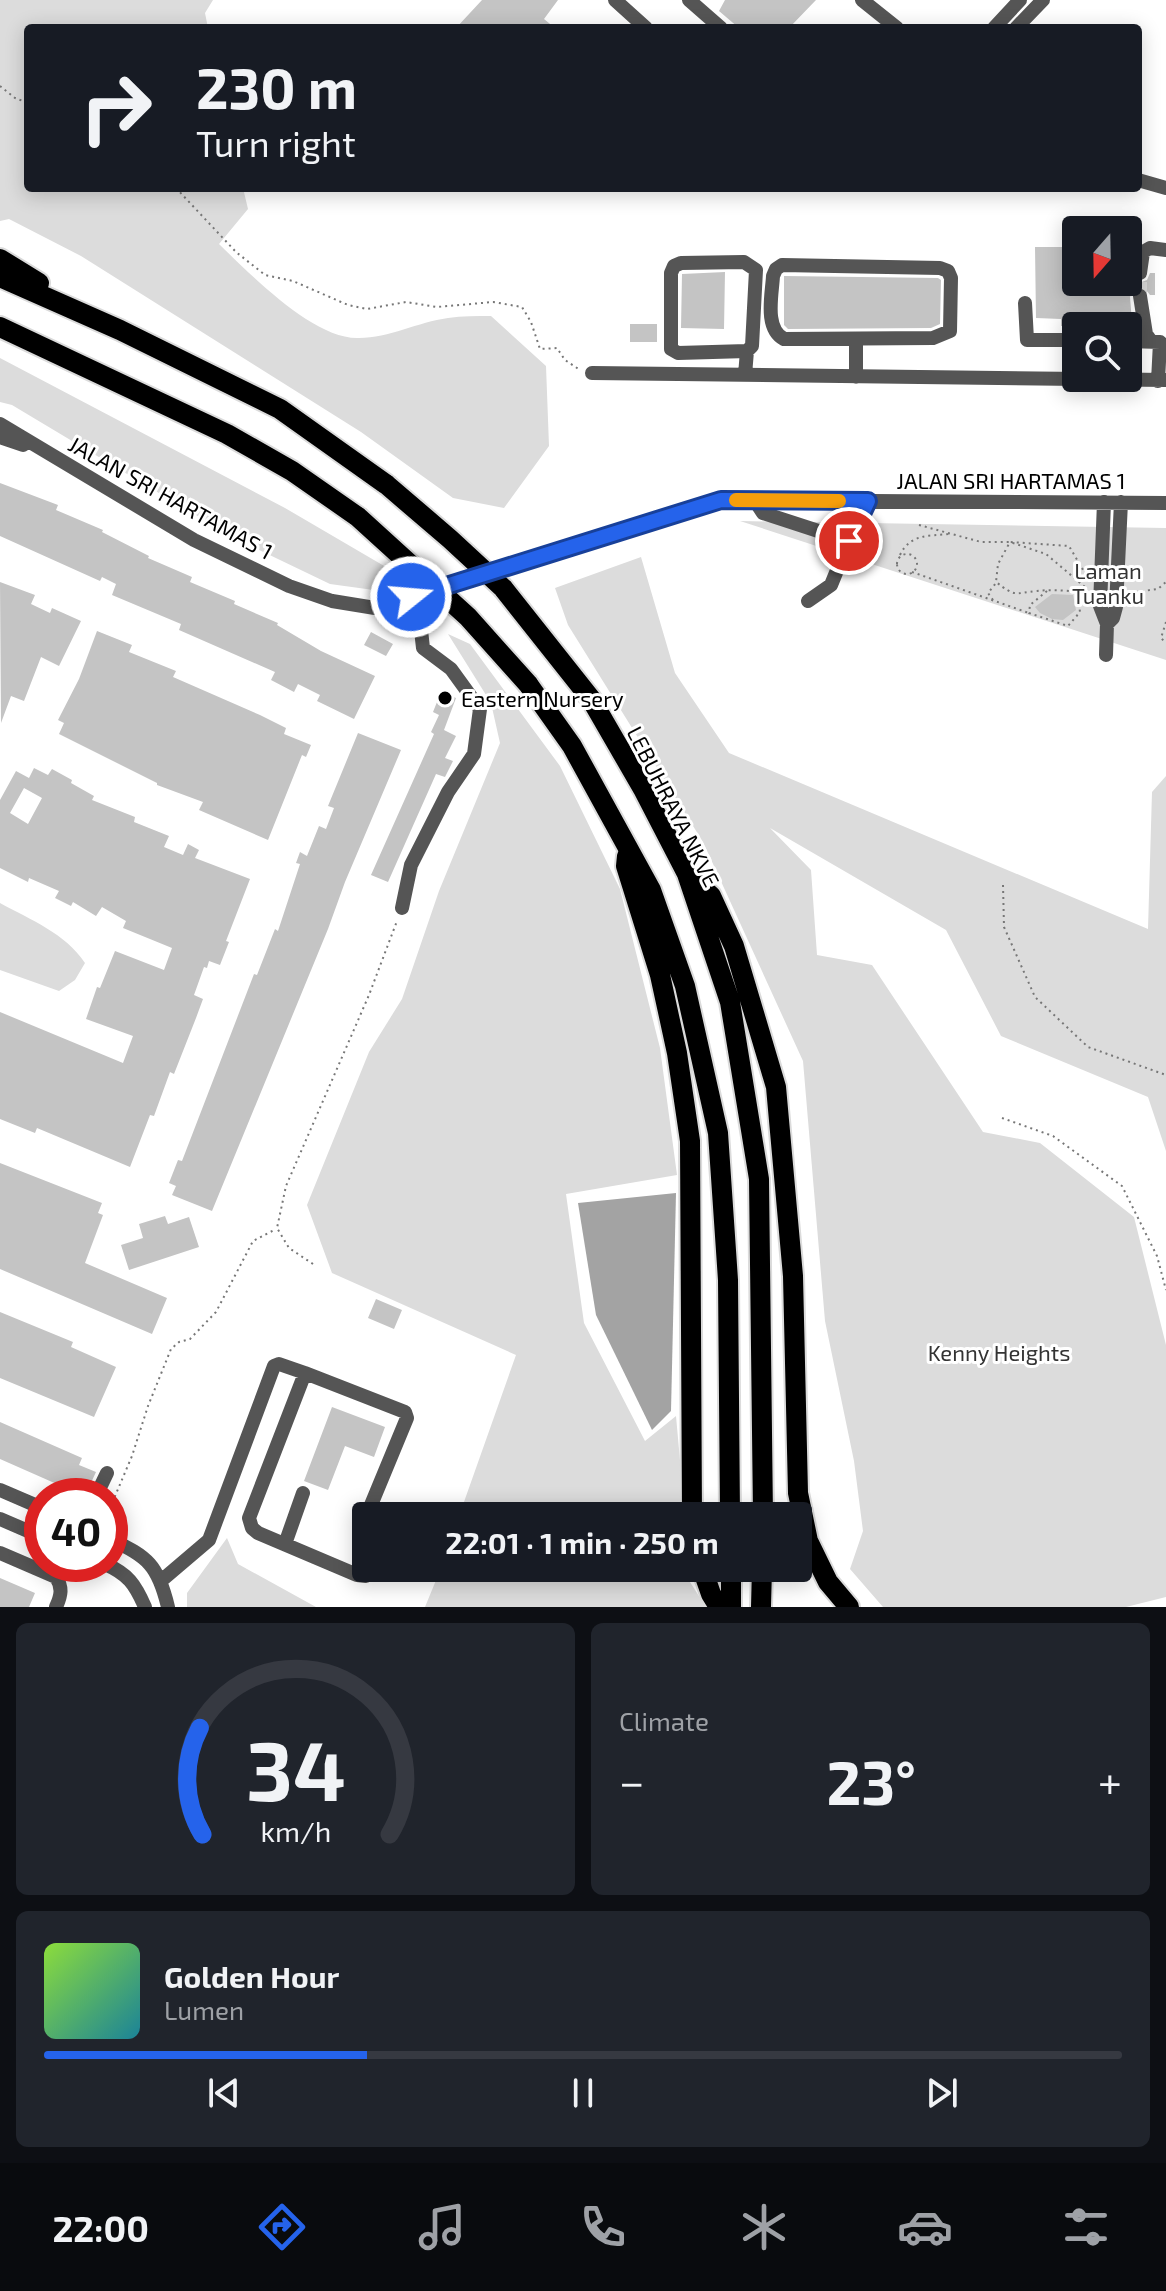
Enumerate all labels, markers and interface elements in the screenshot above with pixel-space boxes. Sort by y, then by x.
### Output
text: 230 m [196,53,357,120]
icon: right [64,56,168,160]
text: Turn right [196,121,356,164]
north arrow [1062,216,1142,296]
map controls [1062,216,1142,392]
button: search [1062,312,1142,392]
street label: JALAN SRI HARTAMAS 1 [65,430,277,564]
street label: JALAN SRI HARTAMAS 1 [896,467,1126,493]
pin [815,507,883,575]
icon: arrive [827,519,871,563]
position arrow [369,555,453,639]
park label: Laman Tuanku [1072,557,1144,608]
place label: Eastern Nursery [461,685,624,711]
marker: Eastern Nursery [436,689,454,707]
street label: LEBUHRAYA NKVE [622,722,726,890]
park label: Kenny Heights [928,1339,1070,1365]
speed limit sign: 40 [24,1478,128,1582]
text: 22:01 · 1 min · 250 m [445,1524,719,1560]
text: Climate [619,1705,709,1736]
text: 34 [245,1718,346,1818]
text: 23° [826,1745,916,1817]
text: − [619,1754,645,1807]
text: + [1098,1754,1122,1807]
text: km/h [260,1813,331,1848]
text: Golden Hour [164,1958,339,1994]
text: Lumen [164,1994,244,2025]
icon: previous [202,2071,246,2115]
icon: pause [561,2071,605,2115]
icon: next [920,2071,964,2115]
icon: directions [254,2199,310,2255]
icon: music [414,2199,470,2255]
icon: phone [575,2199,631,2255]
icon: climate [736,2199,792,2255]
icon: car [897,2199,953,2255]
icon: filters [1058,2199,1114,2255]
text: 22:00 [52,2206,149,2249]

